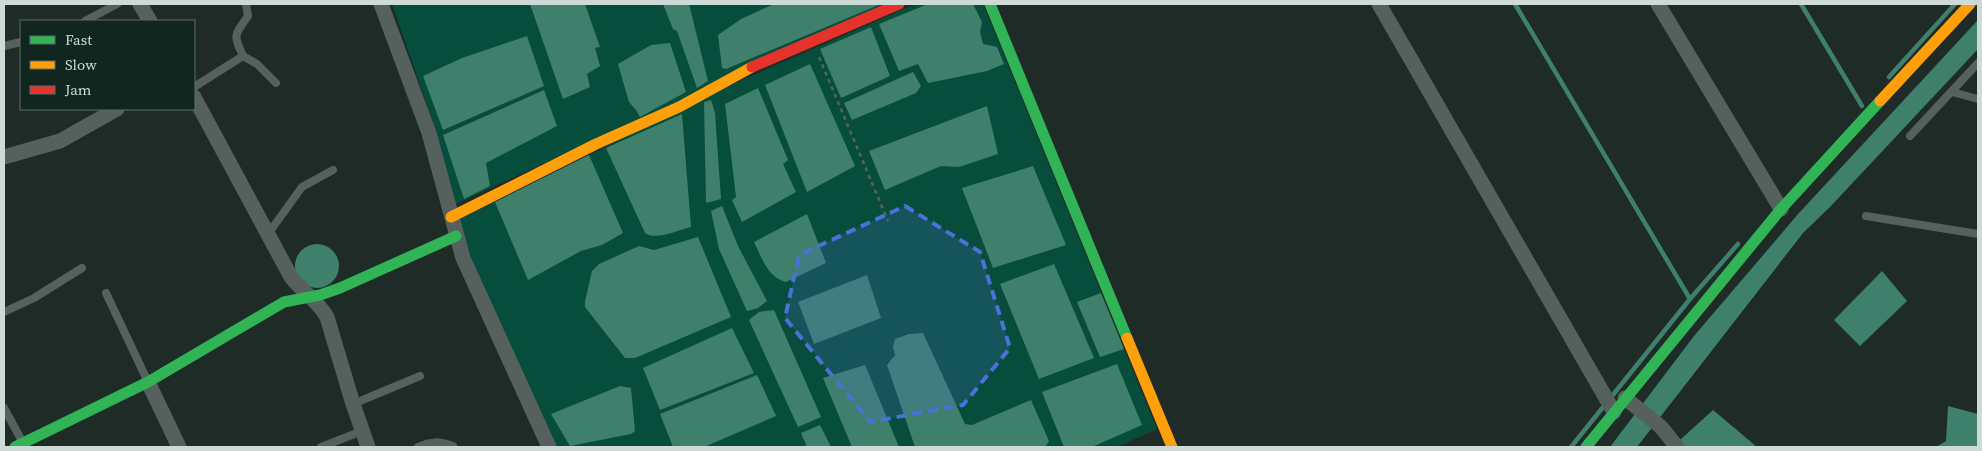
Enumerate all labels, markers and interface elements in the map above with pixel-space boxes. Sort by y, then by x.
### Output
legend [20,20,195,110]
text: Fast [65,29,92,50]
text: Slow [65,54,97,75]
text: Jam [64,79,92,100]

